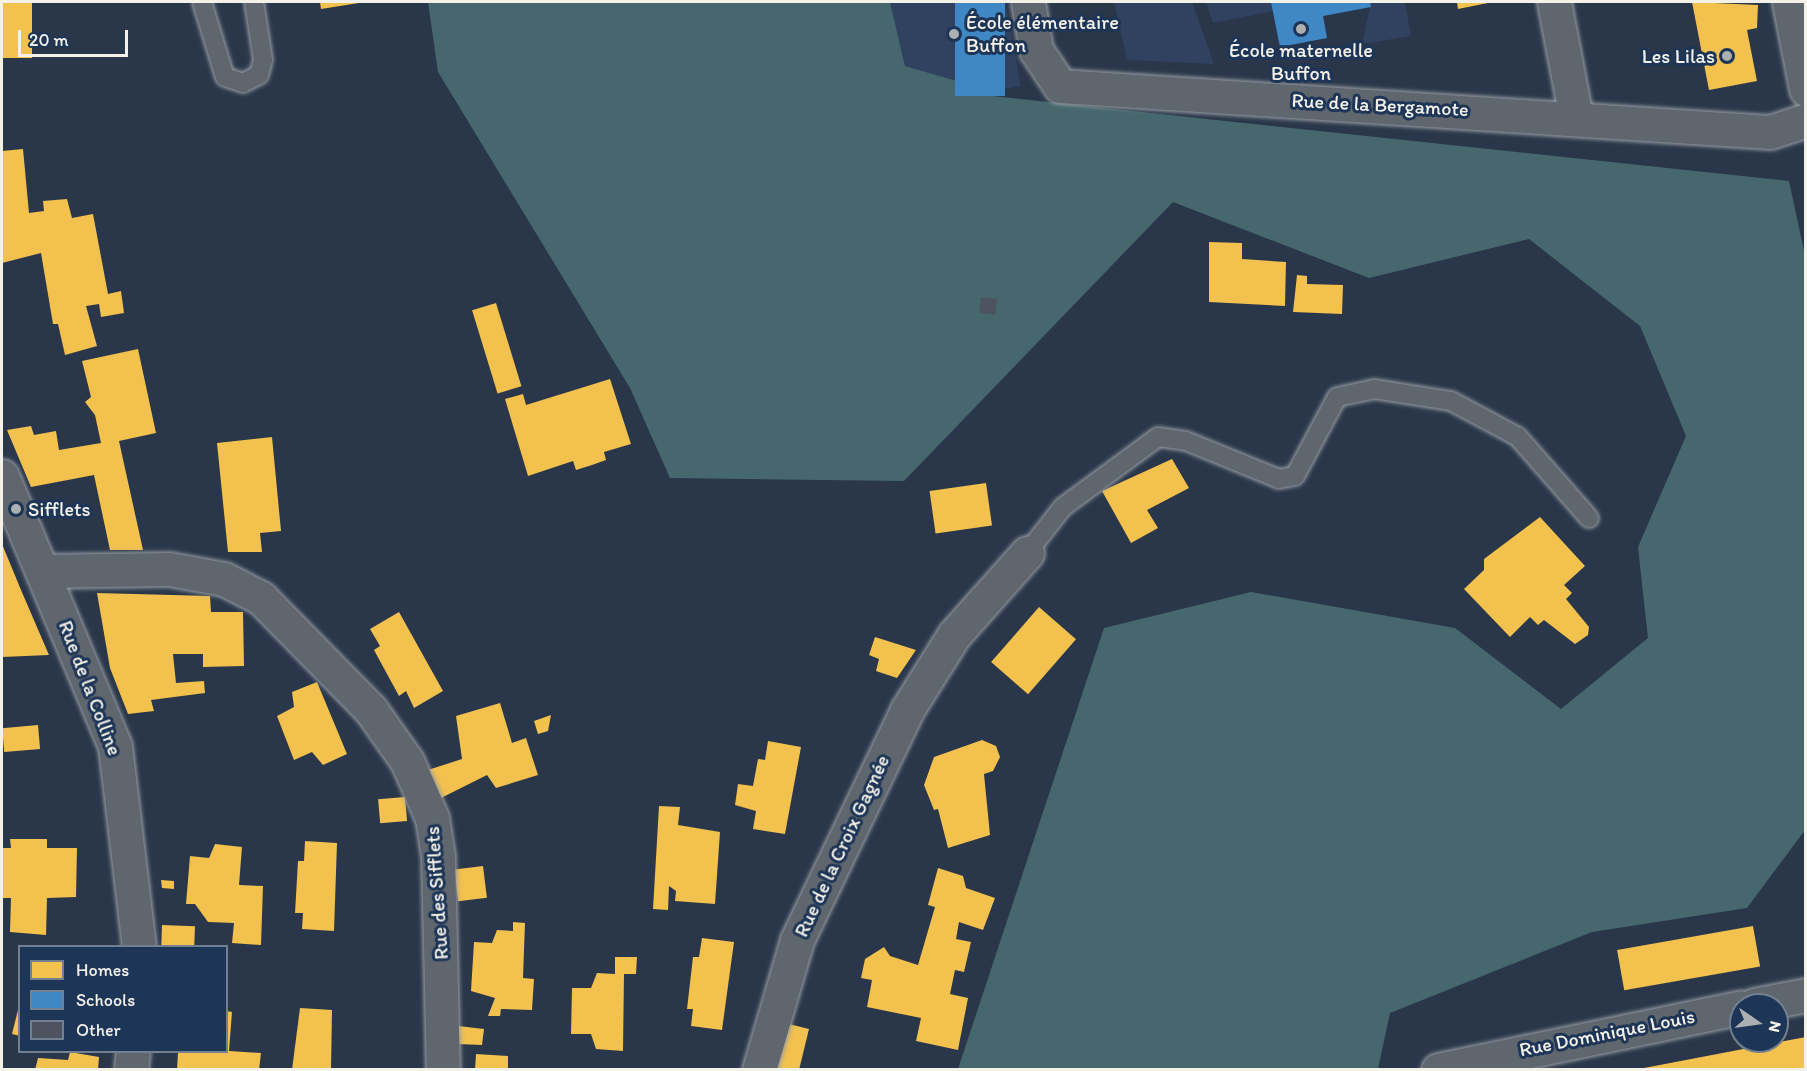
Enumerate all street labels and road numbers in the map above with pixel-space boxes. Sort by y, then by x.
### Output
street label: Rue de la Bergamote [1291,88,1469,122]
street label: Rue de la Colline [53,617,127,759]
street label: Rue de la Croix Gagnée [790,752,894,940]
street label: Rue des Sifflets [420,826,454,960]
street label: Rue Dominique Louis [1517,1004,1697,1062]

